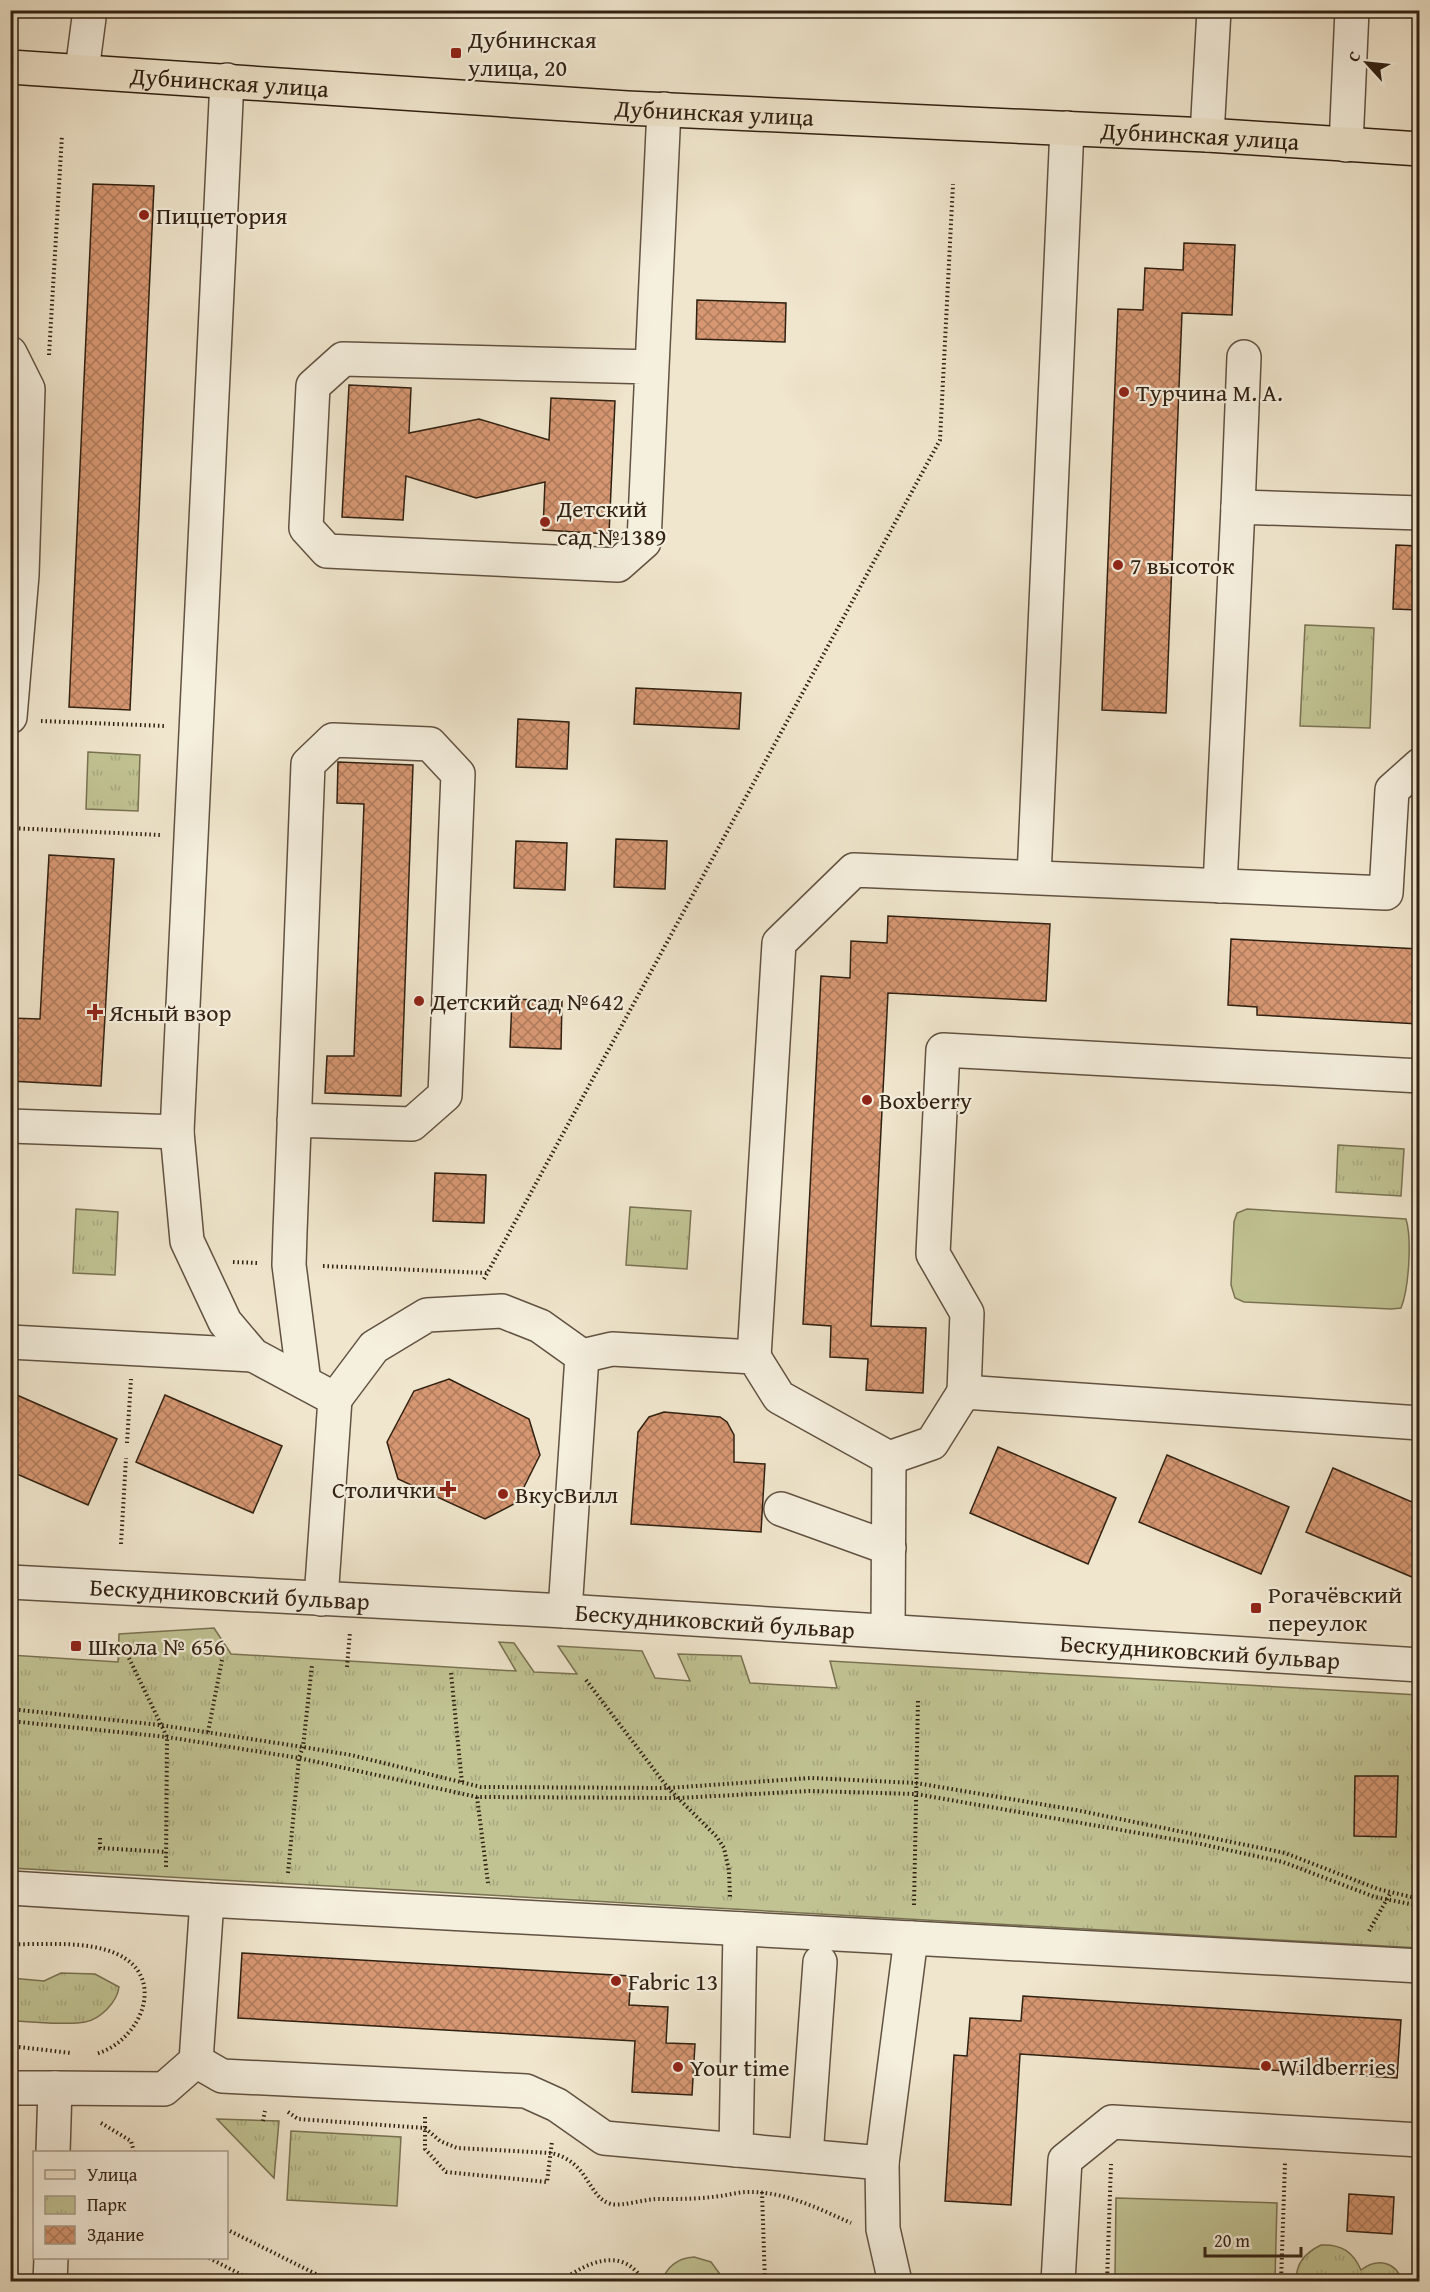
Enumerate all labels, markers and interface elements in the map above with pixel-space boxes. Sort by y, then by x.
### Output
place label: Дубнинская улица, 20 [467,22,597,85]
north arrow [1337,33,1397,93]
marker: Дубнинская улица, 20 [449,46,463,60]
text: С [1341,47,1366,66]
street label: Дубнинская улица [128,57,330,106]
street label: Дубнинская улица [613,90,815,134]
street label: Дубнинская улица [1099,113,1301,159]
place label: Пиццетория [156,198,288,233]
marker: Пиццетория [137,208,151,222]
place label: Турчина М. А. [1136,375,1283,410]
marker: Турчина М. А. [1117,385,1131,399]
place label: Детский сад №1389 [556,491,666,554]
marker: Детский сад №1389 [538,515,552,529]
place label: 7 высоток [1130,548,1235,583]
marker: 7 высоток [1111,558,1125,572]
place label: Детский сад №642 [430,984,624,1019]
marker: Детский сад №642 [412,994,426,1008]
place label: Ясный взор [108,995,231,1030]
marker: Ясный взор [86,1003,104,1021]
place label: Boxberry [879,1083,972,1118]
marker: Boxberry [860,1093,874,1107]
place label: Столички [332,1472,436,1507]
place label: ВкусВилл [515,1477,618,1512]
marker: Столички [441,1482,455,1496]
marker: ВкусВилл [496,1487,510,1501]
street label: Бескудниковский бульвар [89,1569,371,1618]
place label: Рогачёвский переулок [1268,1577,1402,1640]
street label: Бескудниковский бульвар [574,1594,856,1647]
marker: Рогачёвский переулок [1249,1601,1263,1615]
street label: Бескудниковский бульвар [1059,1625,1341,1677]
place label: Школа № 656 [88,1629,225,1664]
marker: Школа № 656 [69,1639,83,1653]
place label: Fabric 13 [628,1964,718,1999]
marker: Fabric 13 [609,1974,623,1988]
place label: Wildberries [1278,2049,1396,2084]
place label: Your time [690,2050,789,2085]
marker: Wildberries [1259,2059,1273,2073]
marker: Your time [671,2060,685,2074]
legend [33,2151,228,2259]
text: Улица [87,2161,138,2188]
text: Парк [87,2191,127,2218]
scale bar [1205,2220,1301,2258]
text: Здание [87,2221,144,2248]
text: 20 m [1214,2227,1250,2254]

